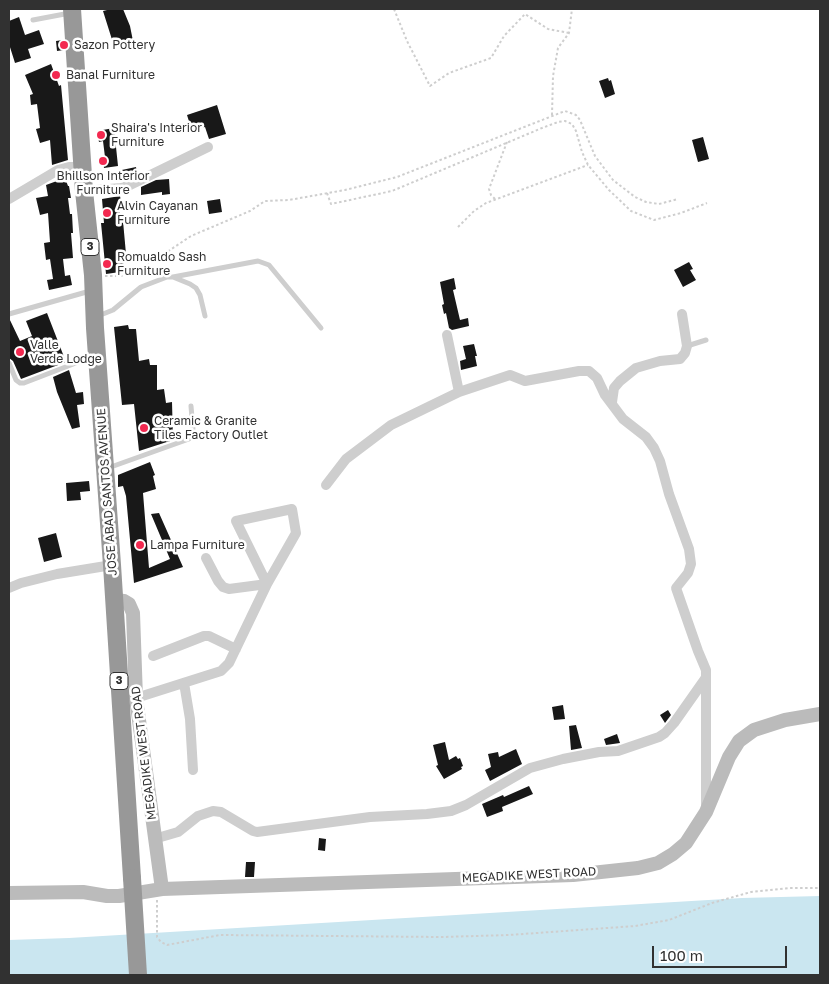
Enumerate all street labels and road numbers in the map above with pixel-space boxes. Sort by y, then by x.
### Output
road number: 3 [81,238,99,256]
street label: JOSE ABAD SANTOS AVENUE [94,408,120,576]
road number: 3 [110,672,128,689]
street label: MEGADIKE WEST ROAD [129,685,159,821]
street label: MEGADIKE WEST ROAD [461,864,597,886]

